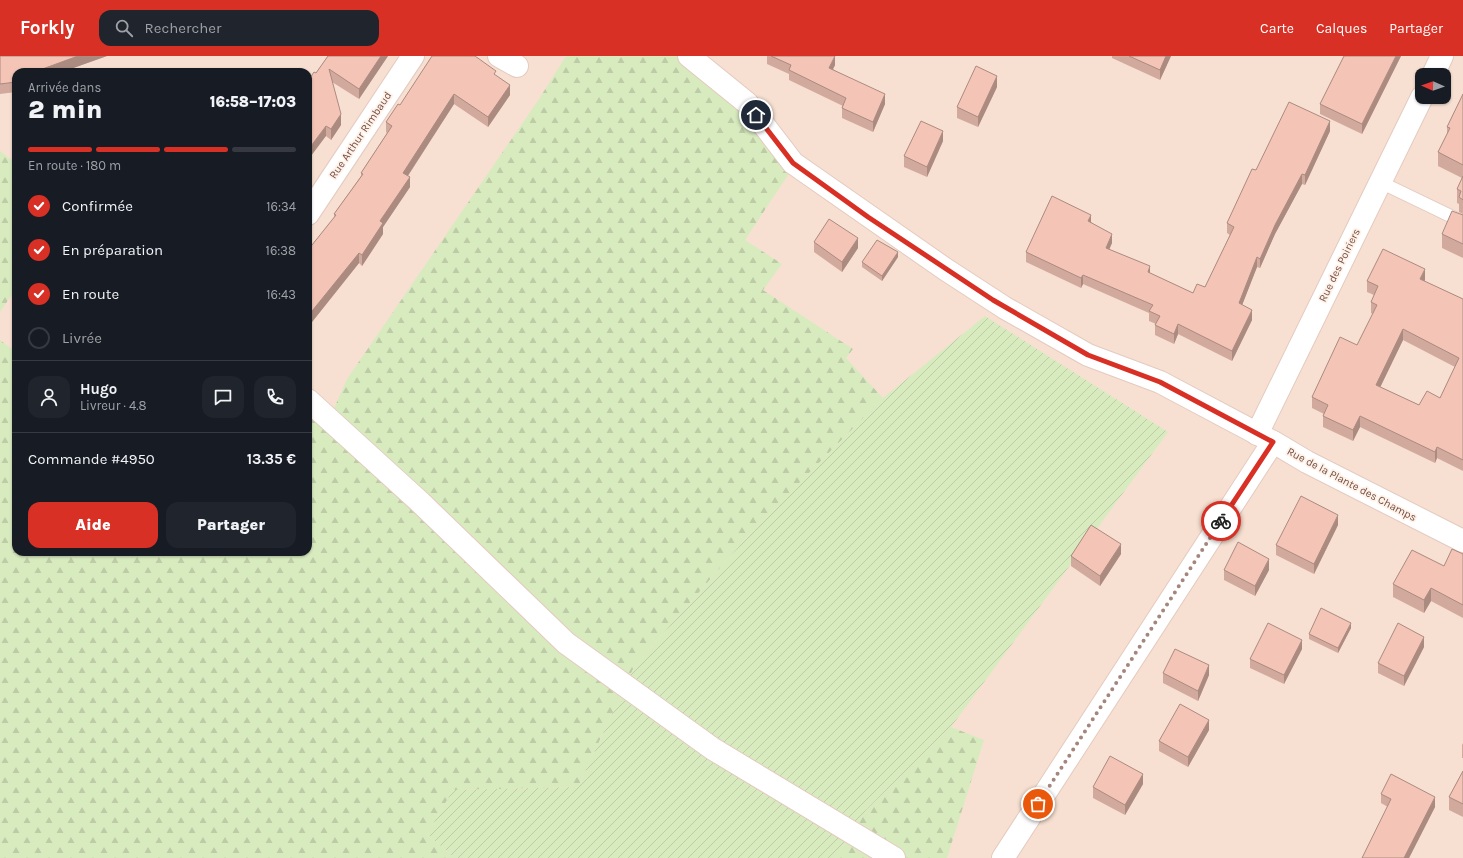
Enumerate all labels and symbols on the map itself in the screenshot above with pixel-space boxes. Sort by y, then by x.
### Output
north arrow [1415,68,1451,104]
street label: Rue Arthur Rimbaud [326,89,394,181]
pin [739,98,773,132]
street label: Rue des Poiriers [1316,226,1363,304]
street label: Rue de la Plante des Champs [1285,445,1419,524]
courier [1201,501,1241,541]
pin [1021,787,1055,821]

